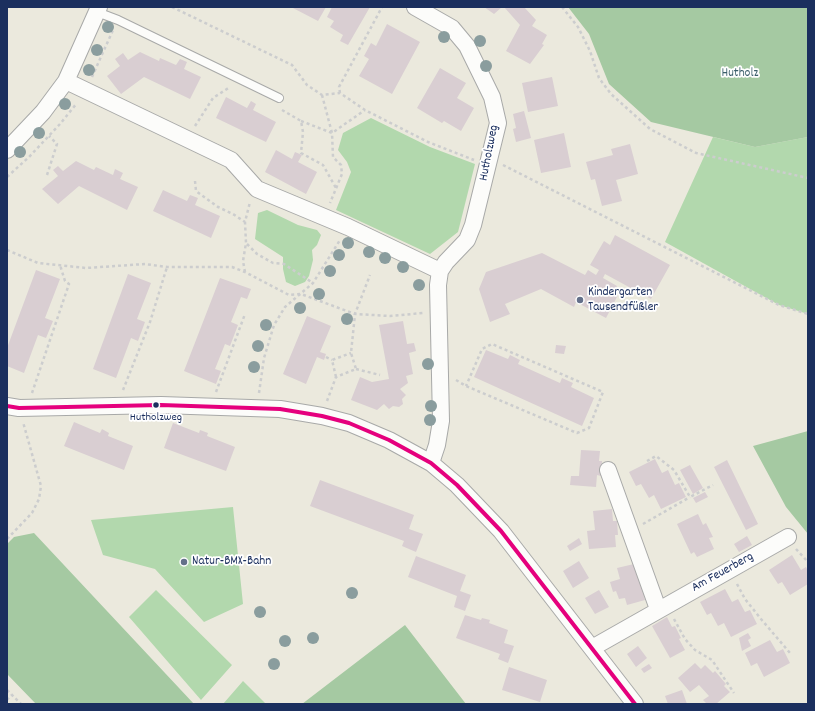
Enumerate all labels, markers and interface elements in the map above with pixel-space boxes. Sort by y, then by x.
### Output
park label: Hutholz [722,66,758,82]
street label: Hutholzweg [477,124,503,182]
place label: Kindergarten Tausendfüßler [588,285,658,316]
marker: Kindergarten Tausendfüßler [575,295,585,305]
marker: Hutholzweg [151,400,161,410]
place label: Hutholzweg [130,411,182,425]
street label: Am Feuerberg [689,550,757,596]
place label: Natur-BMX-Bahn [192,554,271,570]
marker: Natur-BMX-Bahn [179,557,189,567]

